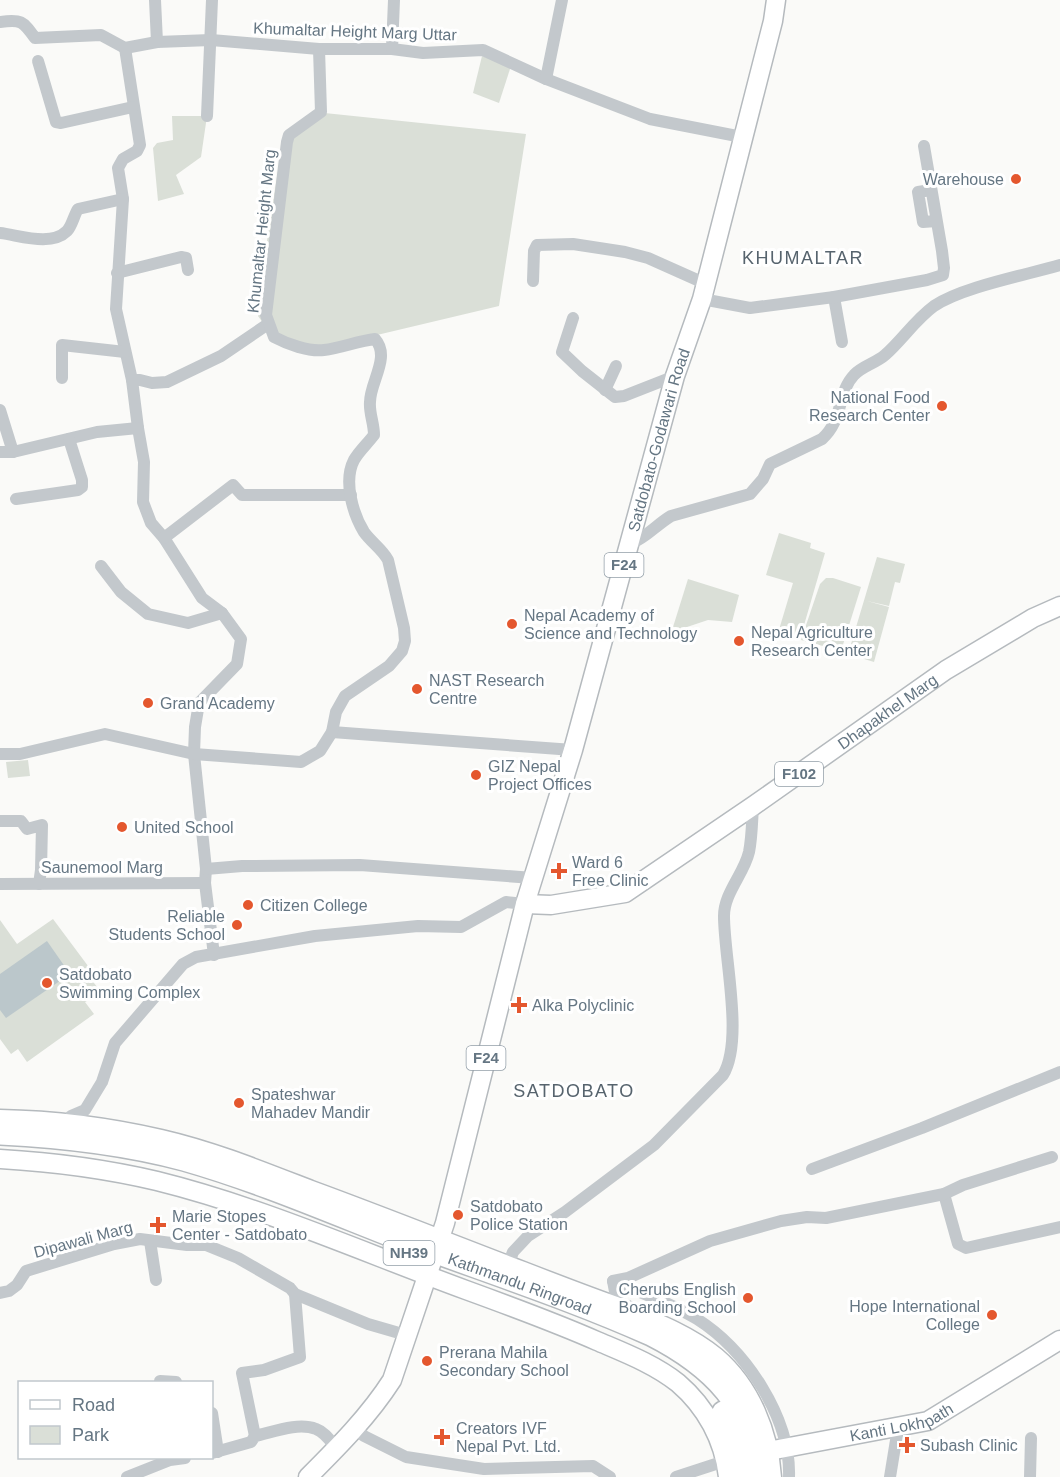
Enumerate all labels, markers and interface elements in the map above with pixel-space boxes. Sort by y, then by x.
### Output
street label: Khumaltar Height Marg Uttar [253,19,458,44]
street label: Khumaltar Height Marg [244,148,279,314]
place label: Warehouse [923,171,1004,188]
marker: Warehouse [1009,172,1023,186]
district label: KHUMALTAR [742,248,864,268]
street label: Satdobato-Godawari Road [625,346,693,534]
place label: National Food Research Center [809,389,931,424]
marker: National Food Research Center [935,399,949,413]
road number: F24 [604,553,644,577]
place label: Nepal Academy of Science and Technology [524,607,697,642]
marker: Nepal Academy of Science and Technology [505,617,519,631]
place label: Nepal Agriculture Research Center [751,624,873,659]
marker: Nepal Agriculture Research Center [732,634,746,648]
street label: Dhapakhel Marg [835,671,940,753]
place label: NAST Research Centre [429,672,544,707]
marker: NAST Research Centre [410,682,424,696]
place label: Grand Academy [160,695,275,712]
marker: Grand Academy [141,696,155,710]
place label: GIZ Nepal Project Offices [488,758,592,793]
road number: F102 [775,762,823,786]
marker: GIZ Nepal Project Offices [469,768,483,782]
place label: United School [134,819,234,836]
marker: United School [115,820,129,834]
place label: Ward 6 Free Clinic [572,854,648,889]
street label: Saunemool Marg [41,859,163,876]
marker: Ward 6 Free Clinic [550,862,568,880]
place label: Citizen College [260,897,368,914]
marker: Citizen College [241,898,255,912]
place label: Reliable Students School [108,908,225,943]
marker: Reliable Students School [230,918,244,932]
place label: Satdobato Swimming Complex [59,966,200,1001]
marker: Satdobato Swimming Complex [40,976,54,990]
marker: Alka Polyclinic [510,996,528,1014]
place label: Alka Polyclinic [532,997,634,1014]
road number: F24 [466,1046,506,1070]
district label: SATDOBATO [513,1081,635,1101]
place label: Spateshwar Mahadev Mandir [251,1086,371,1121]
marker: Spateshwar Mahadev Mandir [232,1096,246,1110]
place label: Satdobato Police Station [470,1198,568,1233]
place label: Marie Stopes Center - Satdobato [172,1208,307,1243]
marker: Satdobato Police Station [451,1208,465,1222]
marker: Marie Stopes Center - Satdobato [149,1216,167,1234]
street label: Dipawali Marg [32,1218,134,1261]
road number: NH39 [384,1241,434,1265]
street label: Kathmandu Ringroad [446,1250,594,1318]
place label: Cherubs English Boarding School [619,1281,736,1316]
marker: Cherubs English Boarding School [741,1291,755,1305]
place label: Hope International College [849,1298,980,1333]
marker: Hope International College [985,1308,999,1322]
place label: Prerana Mahila Secondary School [439,1344,569,1379]
marker: Prerana Mahila Secondary School [420,1354,434,1368]
legend [18,1381,213,1459]
text: Road [72,1395,115,1415]
street label: Kanti Lokhpath [848,1400,956,1445]
place label: Creators IVF Nepal Pvt. Ltd. [456,1420,561,1455]
text: Park [72,1425,110,1445]
marker: Creators IVF Nepal Pvt. Ltd. [433,1428,451,1446]
marker: Subash Clinic [898,1436,916,1454]
place label: Subash Clinic [920,1437,1018,1454]

